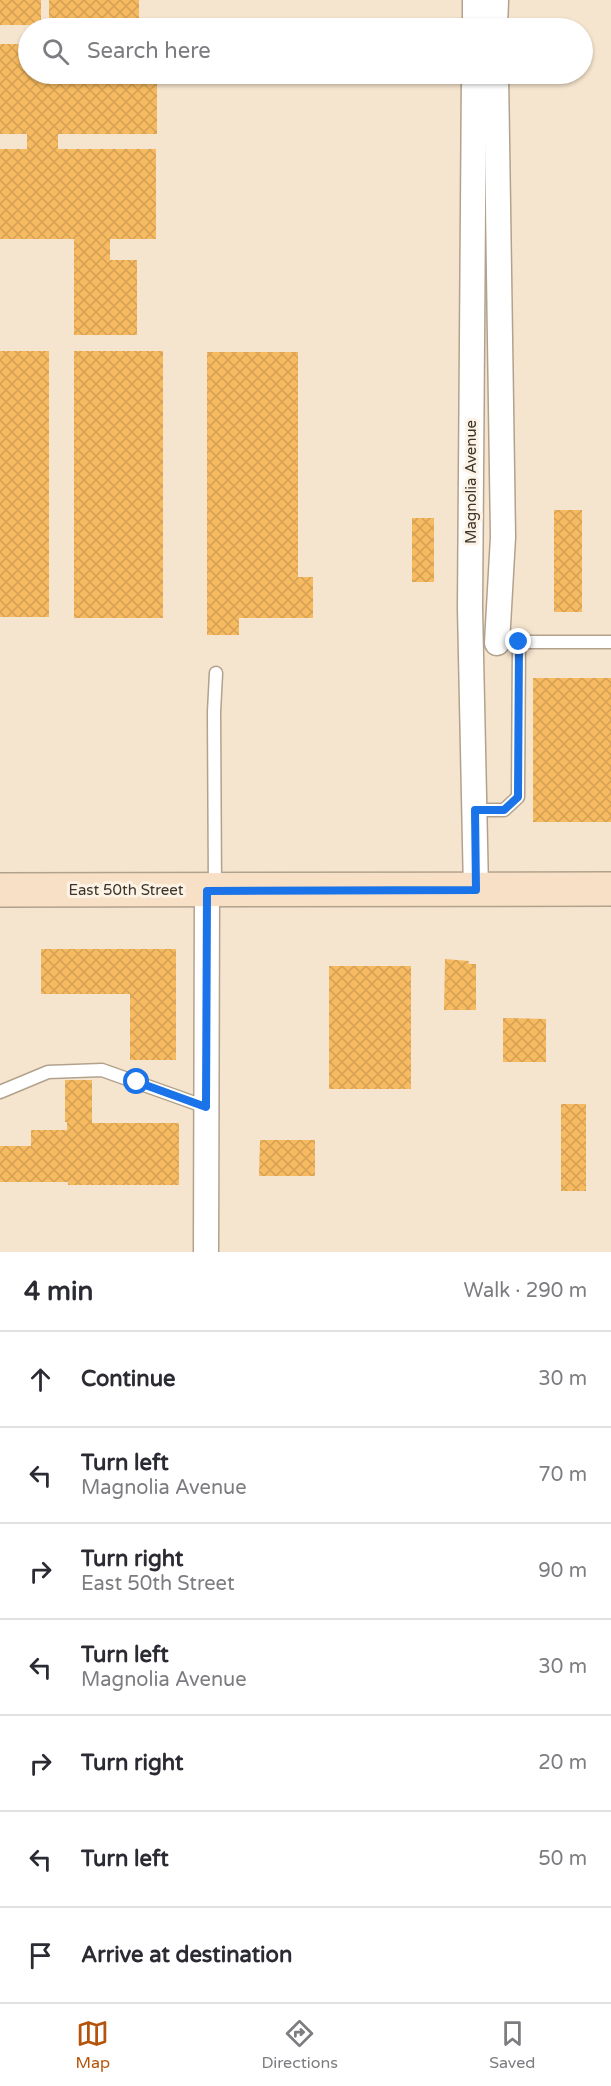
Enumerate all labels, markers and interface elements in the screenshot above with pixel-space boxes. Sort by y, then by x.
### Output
search box [18,18,593,84]
icon: search [39,35,72,68]
text: Search here [87,38,211,64]
street label: Magnolia Avenue [462,420,480,544]
route end [505,628,531,654]
street label: East 50th Street [68,881,184,899]
route start [123,1068,149,1094]
text: 4 min [24,1276,93,1307]
text: Walk · 290 m [464,1279,587,1303]
icon: ahead [24,1363,57,1396]
text: Continue [81,1366,176,1392]
text: 30 m [538,1367,587,1391]
text: Turn left [81,1450,169,1476]
icon: left [24,1459,57,1492]
text: 70 m [538,1463,587,1487]
text: Magnolia Avenue [81,1476,247,1500]
text: Turn right [81,1546,183,1572]
icon: right [24,1555,57,1588]
text: 90 m [538,1559,587,1583]
text: East 50th Street [81,1572,235,1596]
text: Turn left [81,1642,169,1668]
icon: left [24,1651,57,1684]
text: 30 m [538,1655,587,1679]
text: Magnolia Avenue [81,1668,247,1692]
icon: right [24,1747,57,1780]
text: Turn right [81,1750,183,1776]
text: 20 m [538,1751,587,1775]
icon: left [24,1843,57,1876]
text: Turn left [81,1846,169,1872]
text: 50 m [538,1847,587,1871]
icon: arrive [24,1939,57,1972]
text: Arrive at destination [81,1942,292,1968]
tab: Map [76,2017,110,2073]
tab: Directions [261,2017,338,2073]
tab: Saved [489,2017,535,2073]

